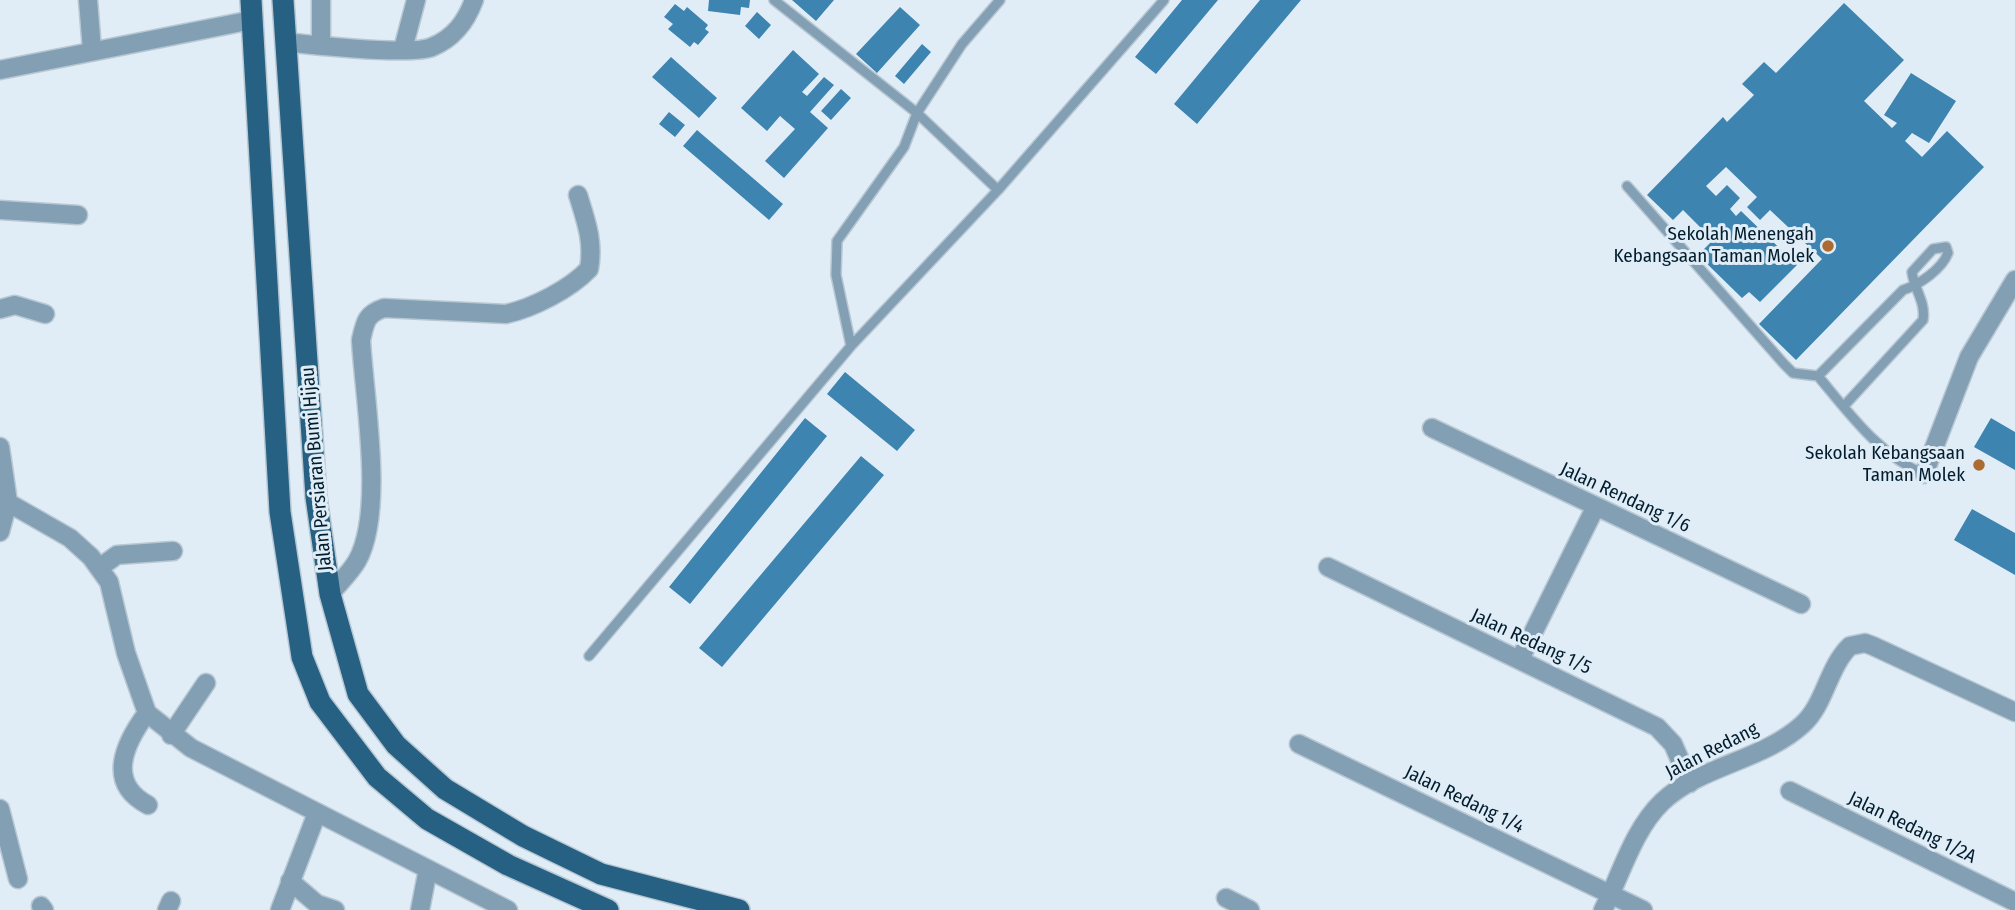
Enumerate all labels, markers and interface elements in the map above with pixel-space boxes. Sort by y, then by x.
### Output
place label: Sekolah Menengah Kebangsaan Taman Molek [1614,224,1814,268]
marker: Sekolah Menengah Kebangsaan Taman Molek [1820,238,1836,254]
street label: Jalan Persiaran Bumi Hijau [297,366,337,572]
place label: Sekolah Kebangsaan Taman Molek [1805,443,1965,487]
marker: Sekolah Kebangsaan Taman Molek [1971,457,1987,473]
street label: Jalan Rendang 1/6 [1556,458,1694,538]
street label: Jalan Redang 1/5 [1467,604,1595,680]
street label: Jalan Redang [1662,718,1762,784]
street label: Jalan Redang 1/4 [1401,761,1527,839]
street label: Jalan Redang 1/2A [1844,787,1980,869]

